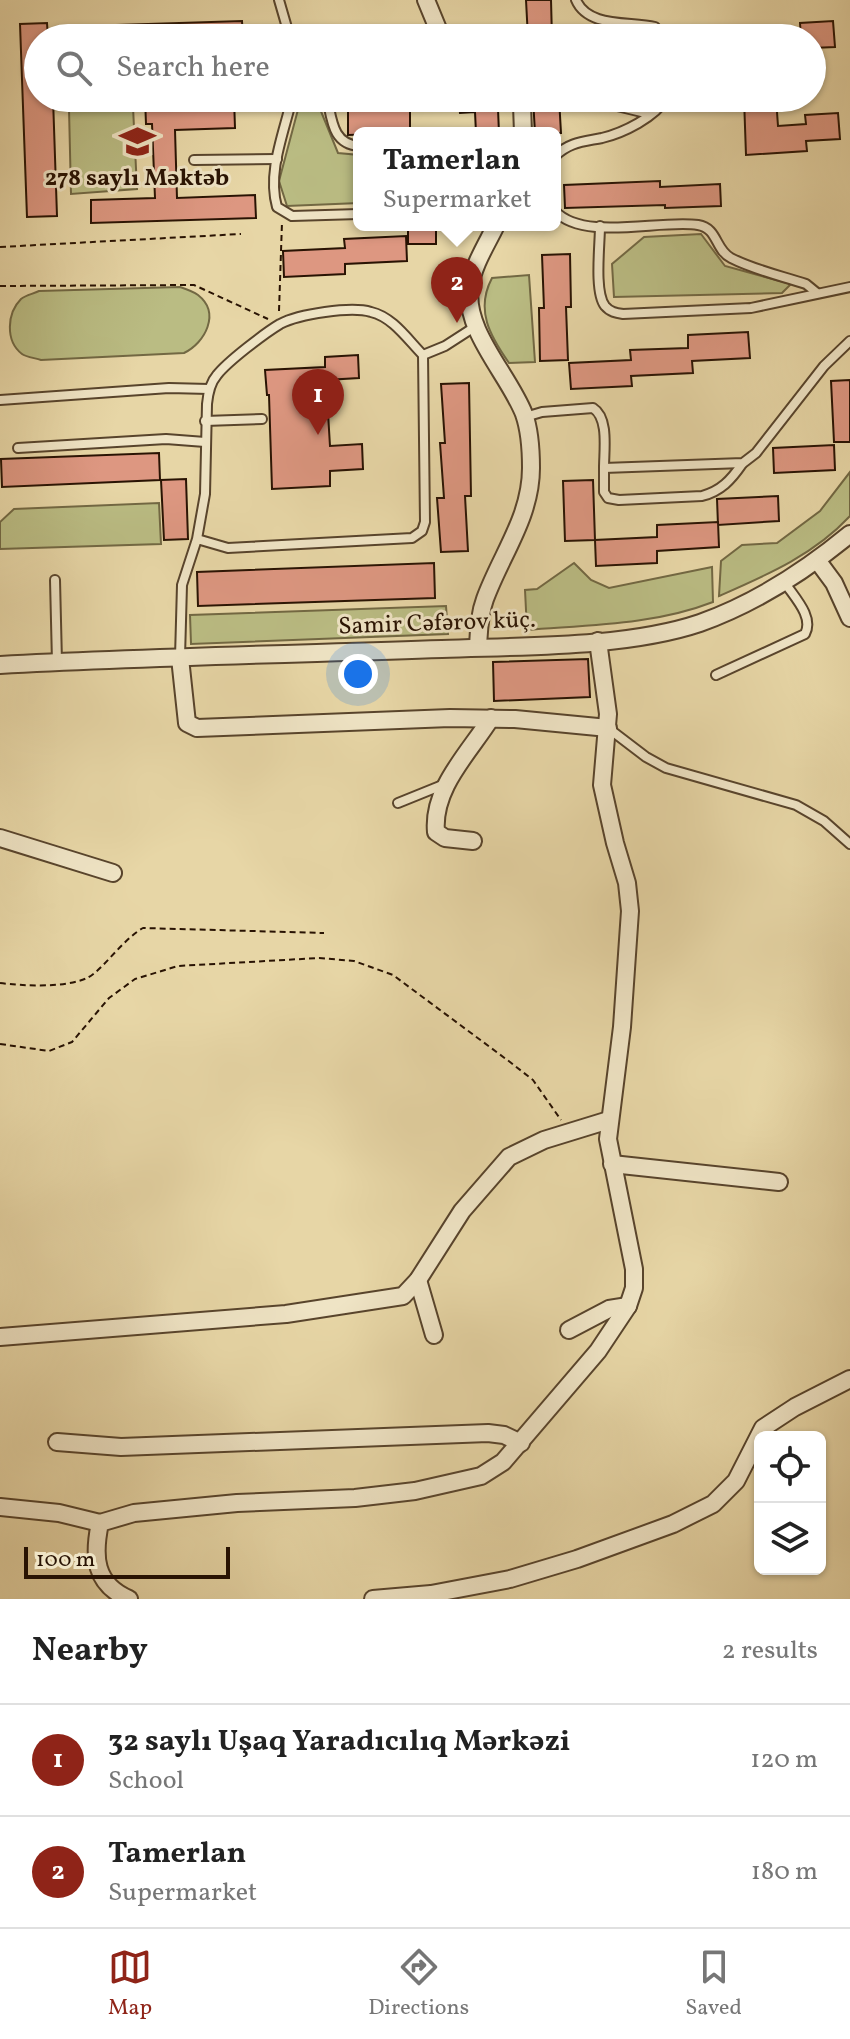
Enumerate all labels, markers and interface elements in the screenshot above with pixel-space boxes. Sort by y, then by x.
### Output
search box [24,24,826,112]
icon: search [52,46,96,90]
text: Search here [116,47,270,89]
school or university icon: 278 saylı Məktəb [118,123,156,161]
popup [353,127,561,231]
text: Tamerlan [382,140,521,182]
place label: 278 saylı Məktəb [45,162,229,196]
text: Supermarket [382,182,532,218]
pin: 2 [431,257,483,323]
pin: 1 [292,369,344,435]
street label: Samir Cəfərov küç. [338,604,536,644]
your location [338,654,378,694]
map controls [754,1431,826,1575]
button: locate [754,1431,826,1503]
button: layers [754,1503,826,1575]
scale bar [24,1543,230,1579]
text: 100 m [36,1545,95,1576]
text: Nearby [32,1628,148,1675]
text: 2 results [722,1633,818,1669]
text: 32 saylı Uşaq Yaradıcılıq Mərkəzi [108,1721,570,1763]
text: 1 [53,1742,63,1778]
text: 120 m [750,1742,818,1778]
text: School [108,1763,184,1799]
text: Tamerlan [108,1833,246,1875]
text: 2 [51,1854,65,1890]
text: 180 m [751,1854,818,1890]
text: Supermarket [108,1875,257,1911]
tab: Map [108,1945,152,2024]
tab: Directions [368,1945,469,2024]
tab: Saved [685,1945,742,2024]

